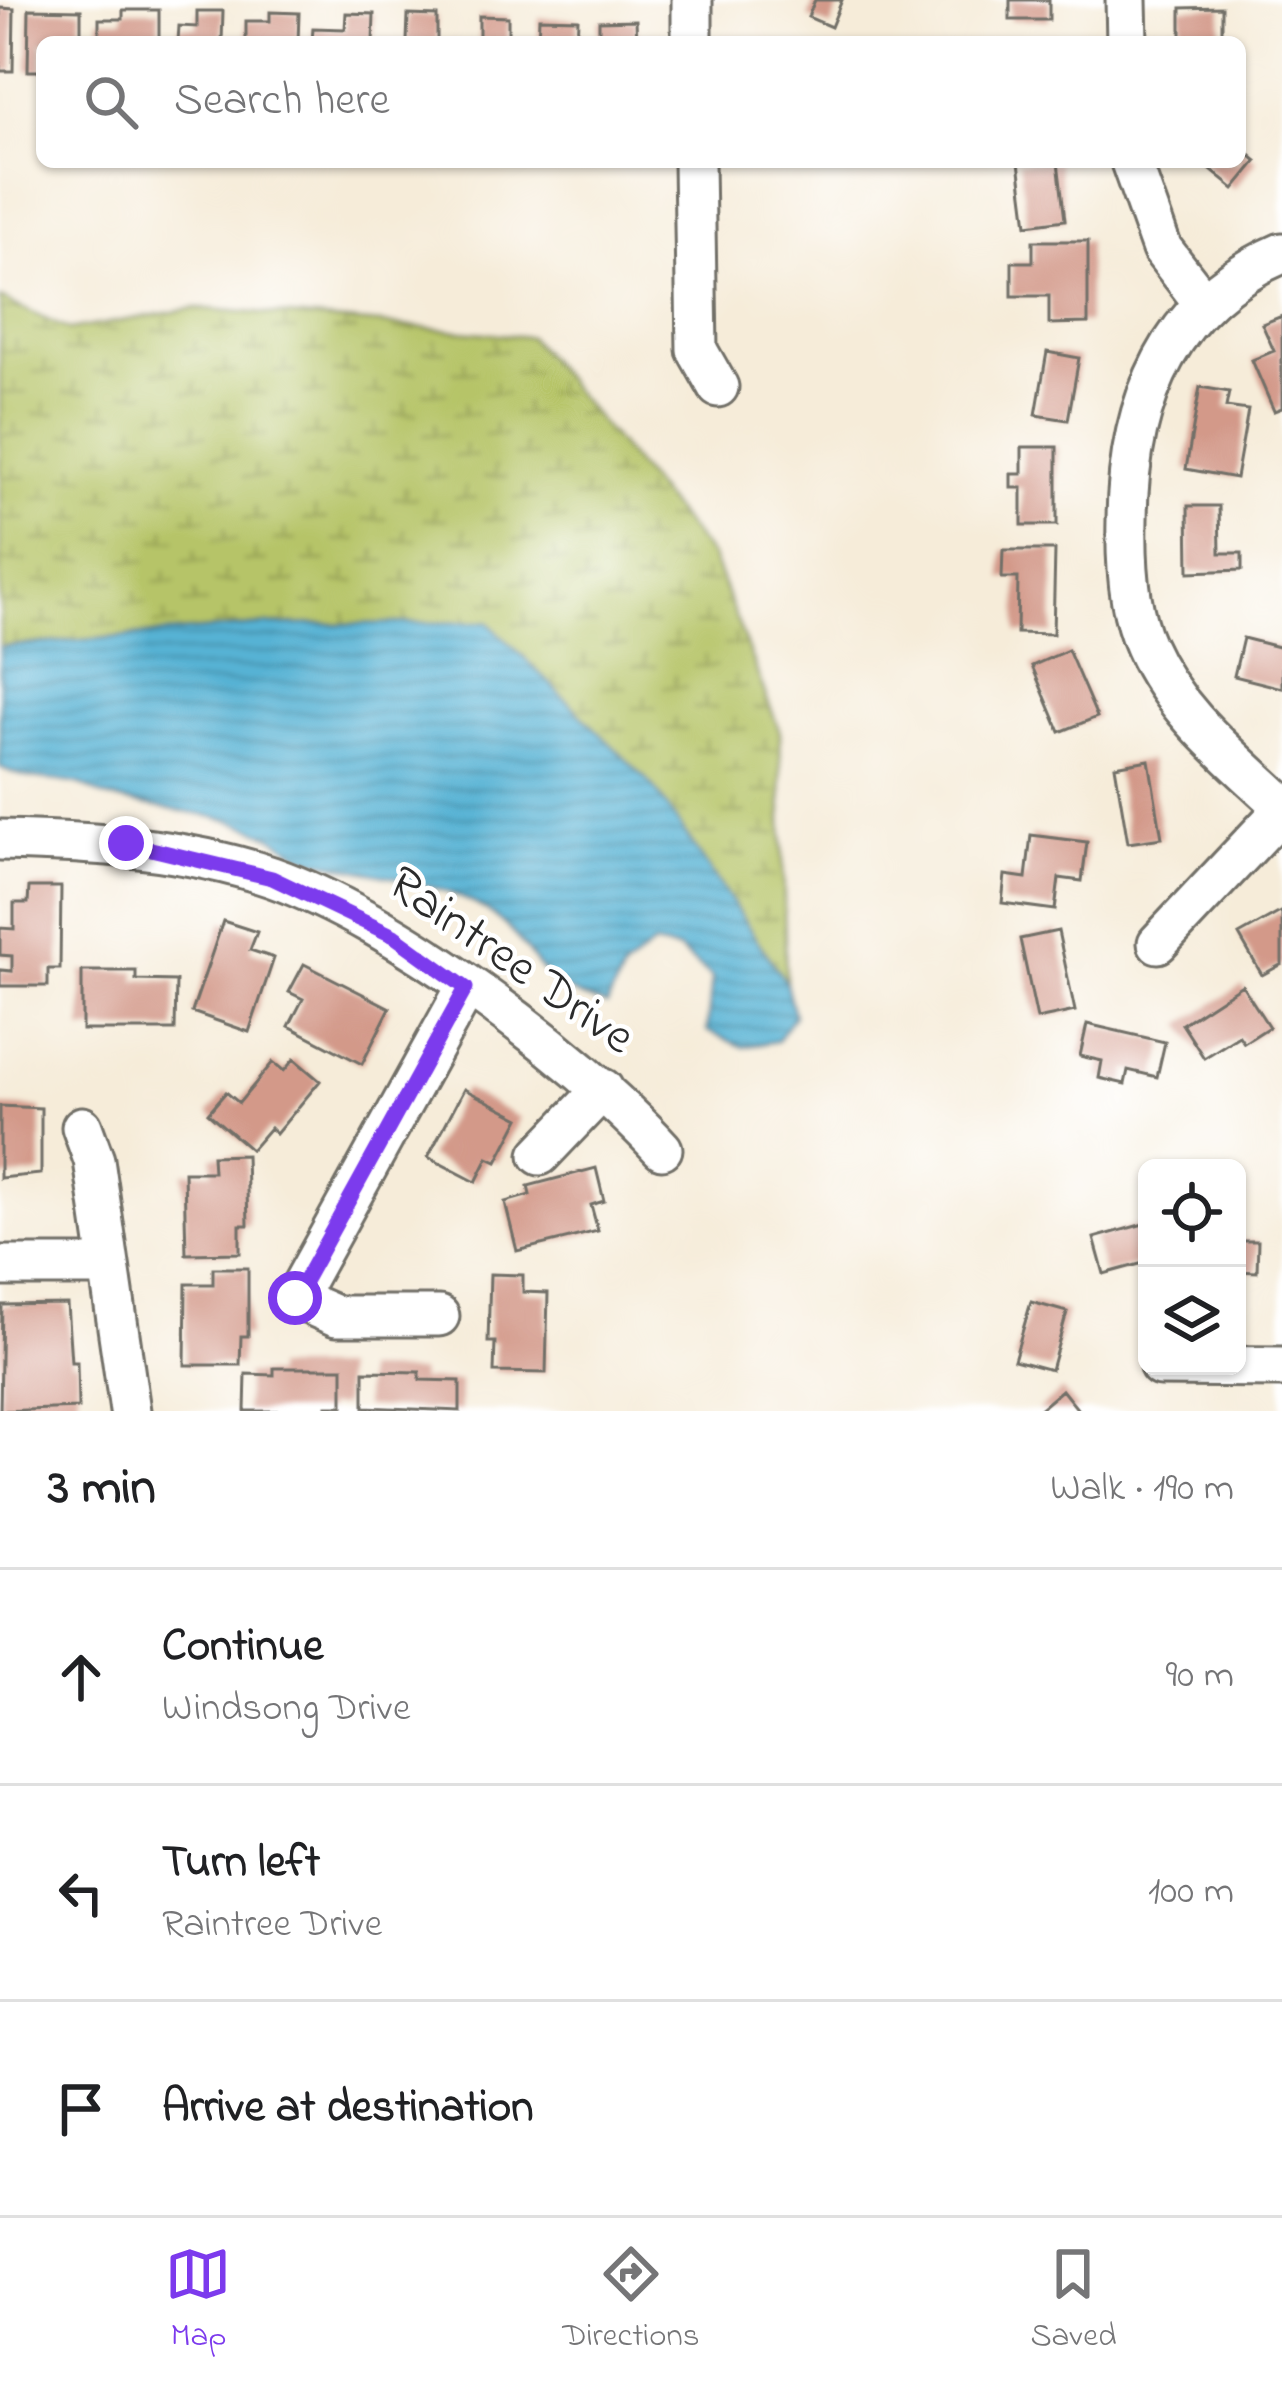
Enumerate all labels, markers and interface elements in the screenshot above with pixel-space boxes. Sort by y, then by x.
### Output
search box [36,36,1246,168]
icon: search [78,69,144,135]
text: Search here [174,69,390,135]
route end [99,816,153,870]
street label: Raintree Drive [371,849,650,1075]
map controls [1138,1159,1246,1375]
button: locate [1138,1159,1246,1267]
button: layers [1138,1267,1246,1375]
route start [268,1271,322,1325]
text: 3 min [48,1452,156,1527]
text: Walk · 190 m [1050,1461,1234,1518]
text: Continue [162,1615,323,1681]
icon: ahead [48,1644,114,1710]
text: 90 m [1165,1648,1234,1705]
text: Windsong Drive [162,1681,410,1738]
text: Turn left [162,1831,320,1897]
icon: left [48,1860,114,1926]
text: 100 m [1148,1864,1234,1921]
text: Raintree Drive [162,1897,382,1954]
icon: arrive [48,2076,114,2142]
text: Arrive at destination [162,2076,533,2142]
tab: Map [165,2241,231,2361]
tab: Directions [562,2241,700,2361]
tab: Saved [1030,2241,1117,2361]

